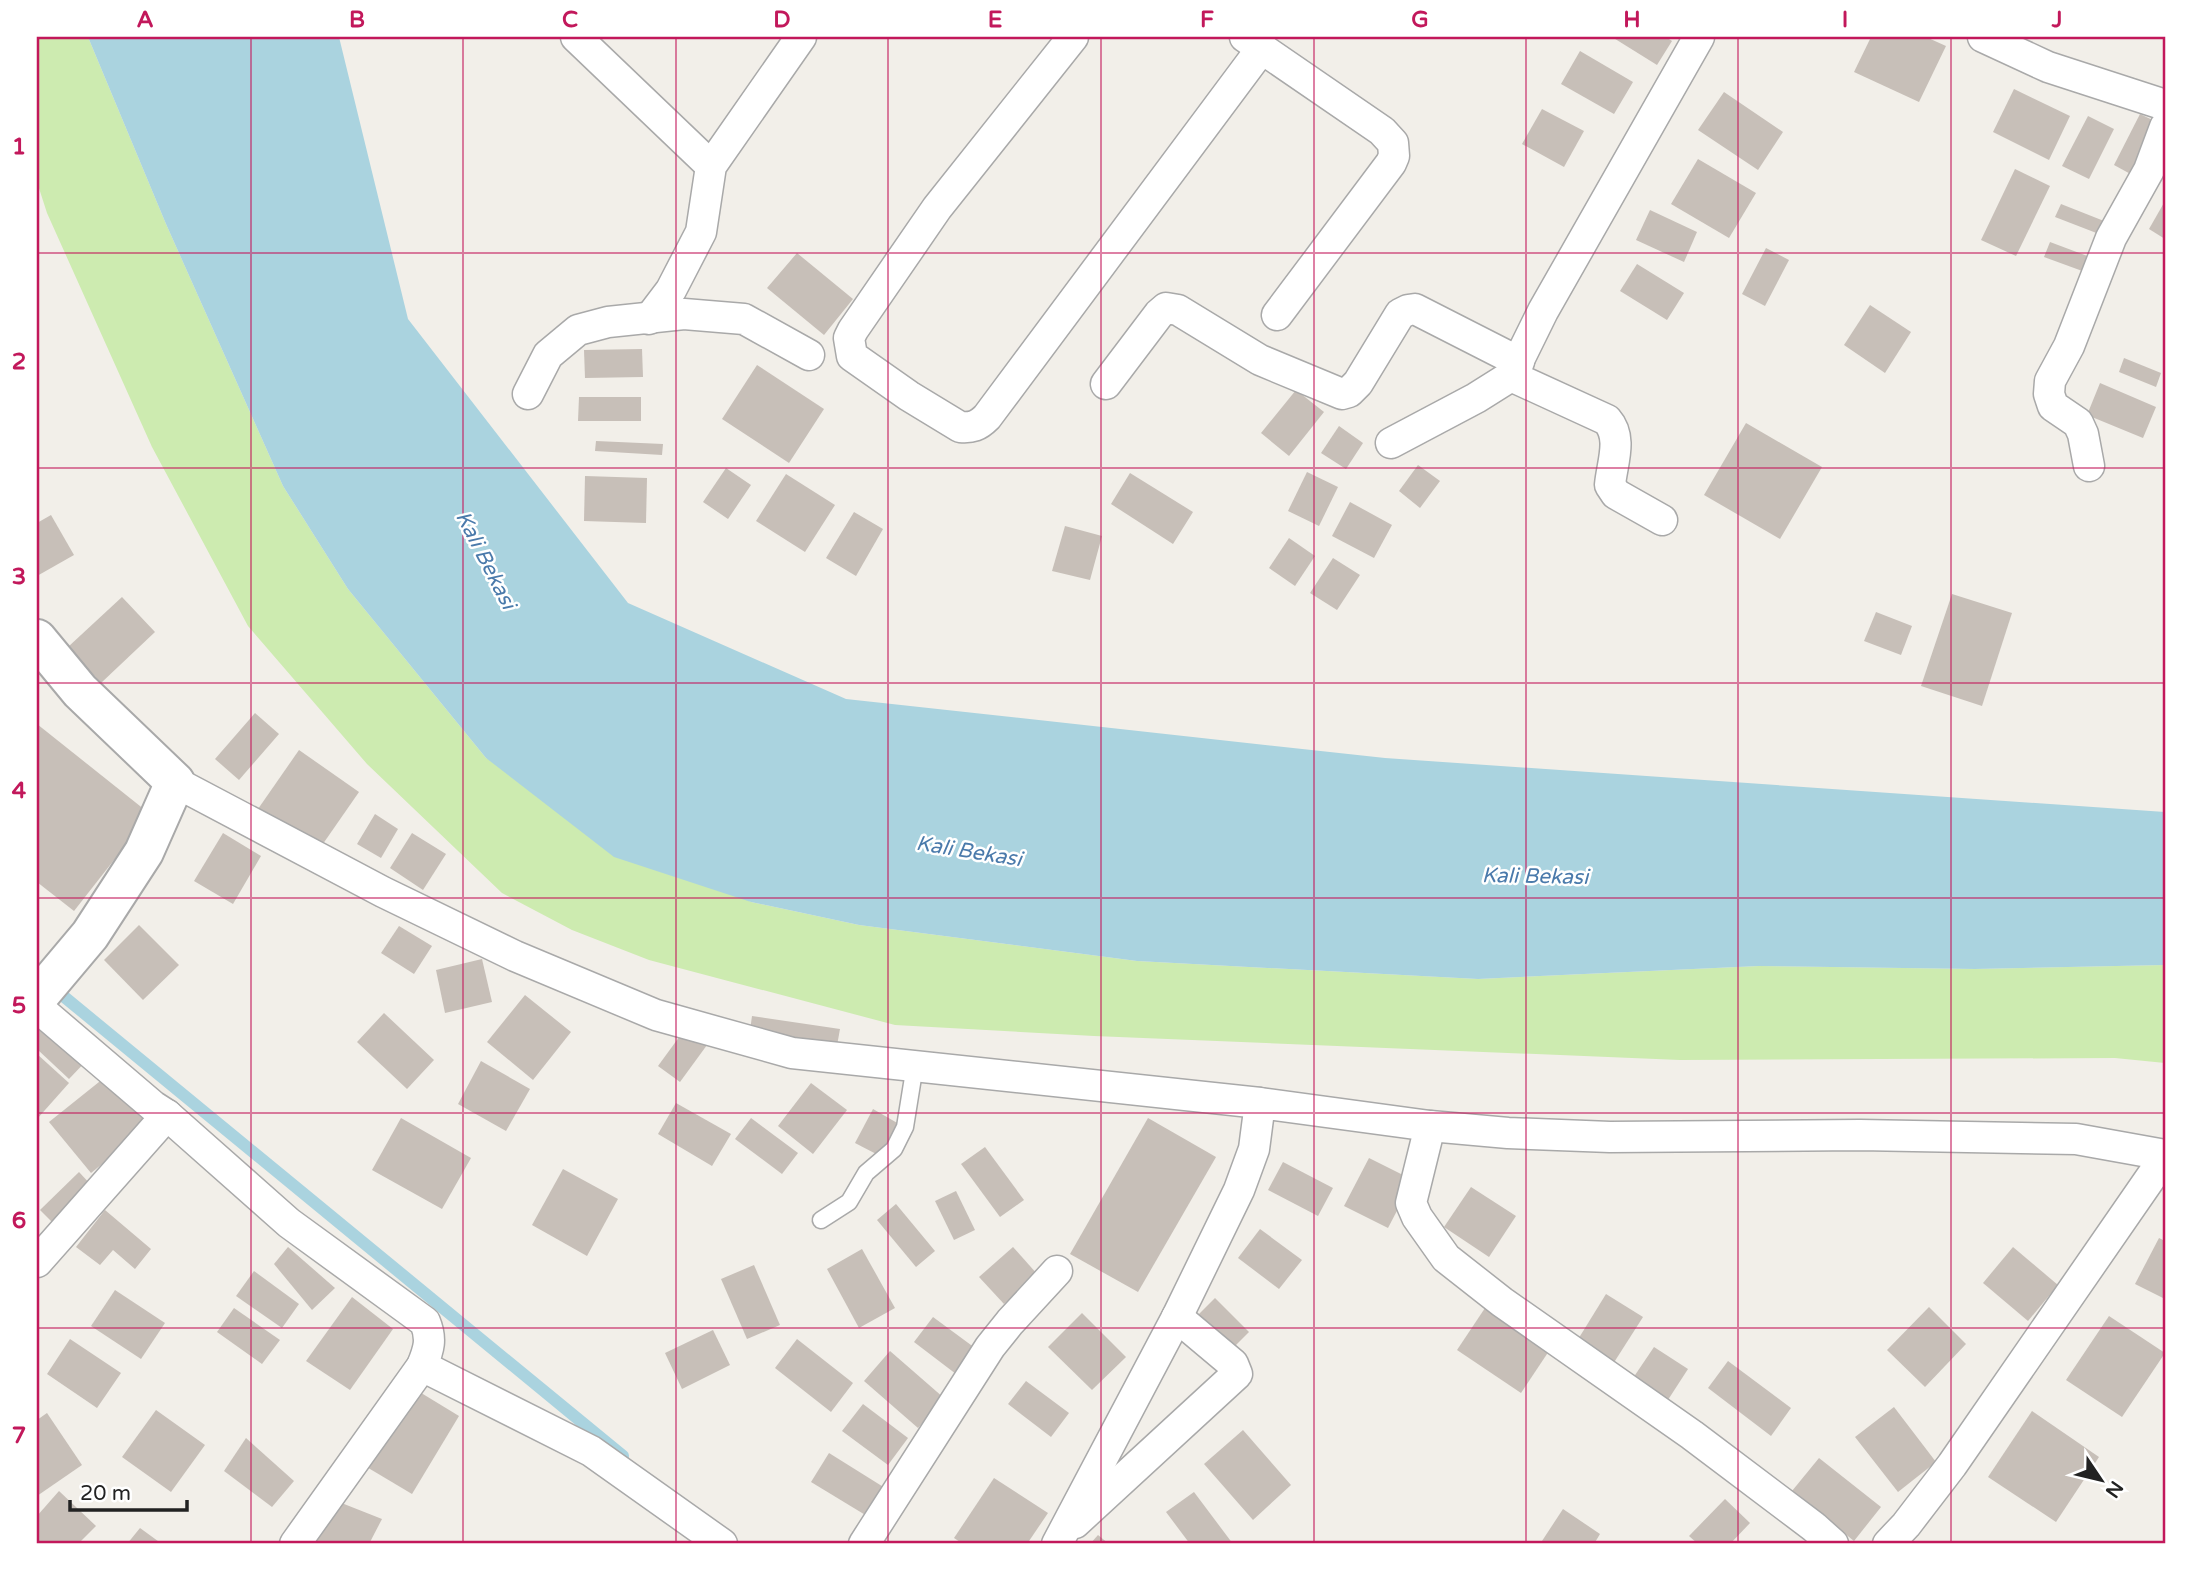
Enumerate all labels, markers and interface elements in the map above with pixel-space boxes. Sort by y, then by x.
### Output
text: A [136,6,154,34]
text: B [349,6,365,34]
text: C [562,6,578,34]
text: D [773,6,791,34]
text: E [988,6,1002,34]
text: F [1200,6,1214,34]
text: G [1411,6,1429,34]
text: H [1623,6,1641,34]
text: I [1842,6,1848,34]
text: J [2051,6,2062,34]
text: 1 [12,133,26,161]
text: 2 [12,348,26,376]
water label: Kali Bekasi [450,507,522,616]
text: 3 [12,563,26,591]
text: 4 [12,777,27,805]
water label: Kali Bekasi [914,831,1026,873]
water label: Kali Bekasi [1482,863,1591,890]
text: 5 [12,992,26,1020]
text: 6 [12,1207,26,1235]
text: 7 [12,1422,26,1450]
north arrow [2066,1444,2136,1514]
scale bar [70,1469,187,1513]
text: N [2101,1477,2127,1502]
text: 20 m [80,1481,131,1506]

